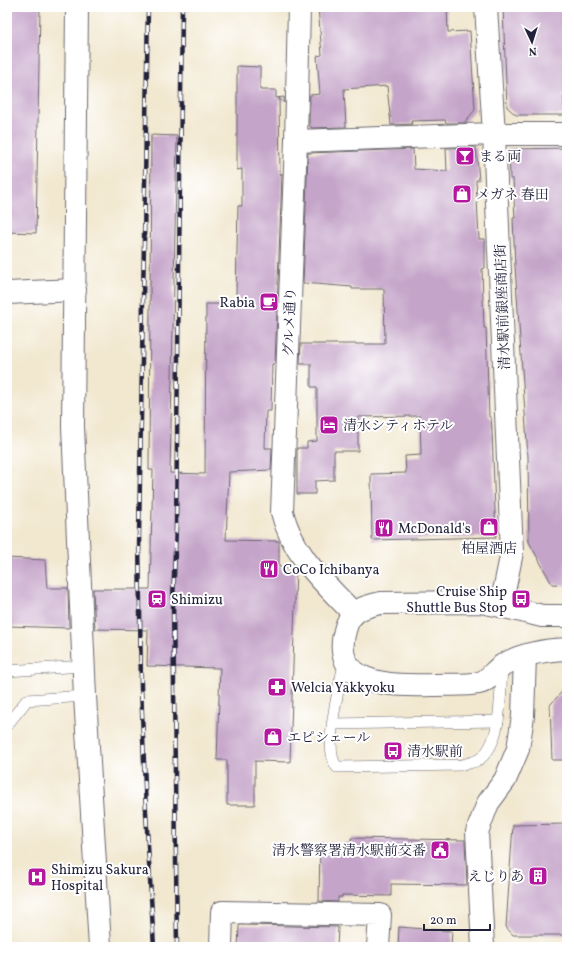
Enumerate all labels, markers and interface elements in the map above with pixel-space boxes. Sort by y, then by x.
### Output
north arrow [512,22,552,62]
text: N [528,43,537,58]
bar icon: まる両 [454,145,476,167]
place label: まる両 [479,148,521,167]
shop icon: メガネ 春田 [451,183,473,205]
place label: メガネ 春田 [476,186,549,205]
street label: 清水駅前銀座商店街 [492,244,515,370]
street label: グルメ通り [280,287,301,357]
cafe icon: Rabia [258,291,280,313]
place label: Rabia [220,294,255,313]
hotel icon: 清水シティホテル [318,414,340,436]
place label: 清水シティホテル [343,417,453,436]
shop icon: 柏屋酒店 [478,516,500,538]
restaurant icon: McDonald's [373,517,395,539]
place label: McDonald's [398,520,471,539]
place label: 柏屋酒店 [461,540,517,559]
restaurant icon: CoCo Ichibanya [258,558,280,580]
place label: CoCo Ichibanya [283,561,379,580]
place label: Cruise Ship Shuttle Bus Stop [406,583,507,618]
station icon: Shimizu [146,588,168,610]
bus stop icon: Cruise Ship Shuttle Bus Stop [510,588,532,610]
place label: Shimizu [171,591,223,610]
pharmacy icon: Welcia Yakkyoku [266,676,288,698]
place label: Welcia Yakkyoku [291,679,395,698]
shop icon: エピシェール [262,726,284,748]
place label: エピシェール [287,729,370,748]
bus stop icon: 清水駅前 [382,740,404,762]
place label: 清水駅前 [407,743,463,762]
public building icon: 清水警察署清水駅前交番 [429,839,451,861]
place label: 清水警察署清水駅前交番 [272,842,426,861]
place label: Shimizu Sakura Hospital [51,861,149,896]
building icon: えじりあ [527,865,549,887]
hospital icon: Shimizu Sakura Hospital [26,866,48,888]
place label: えじりあ [468,868,524,887]
scale bar [424,906,490,932]
text: 20 m [430,913,457,929]

